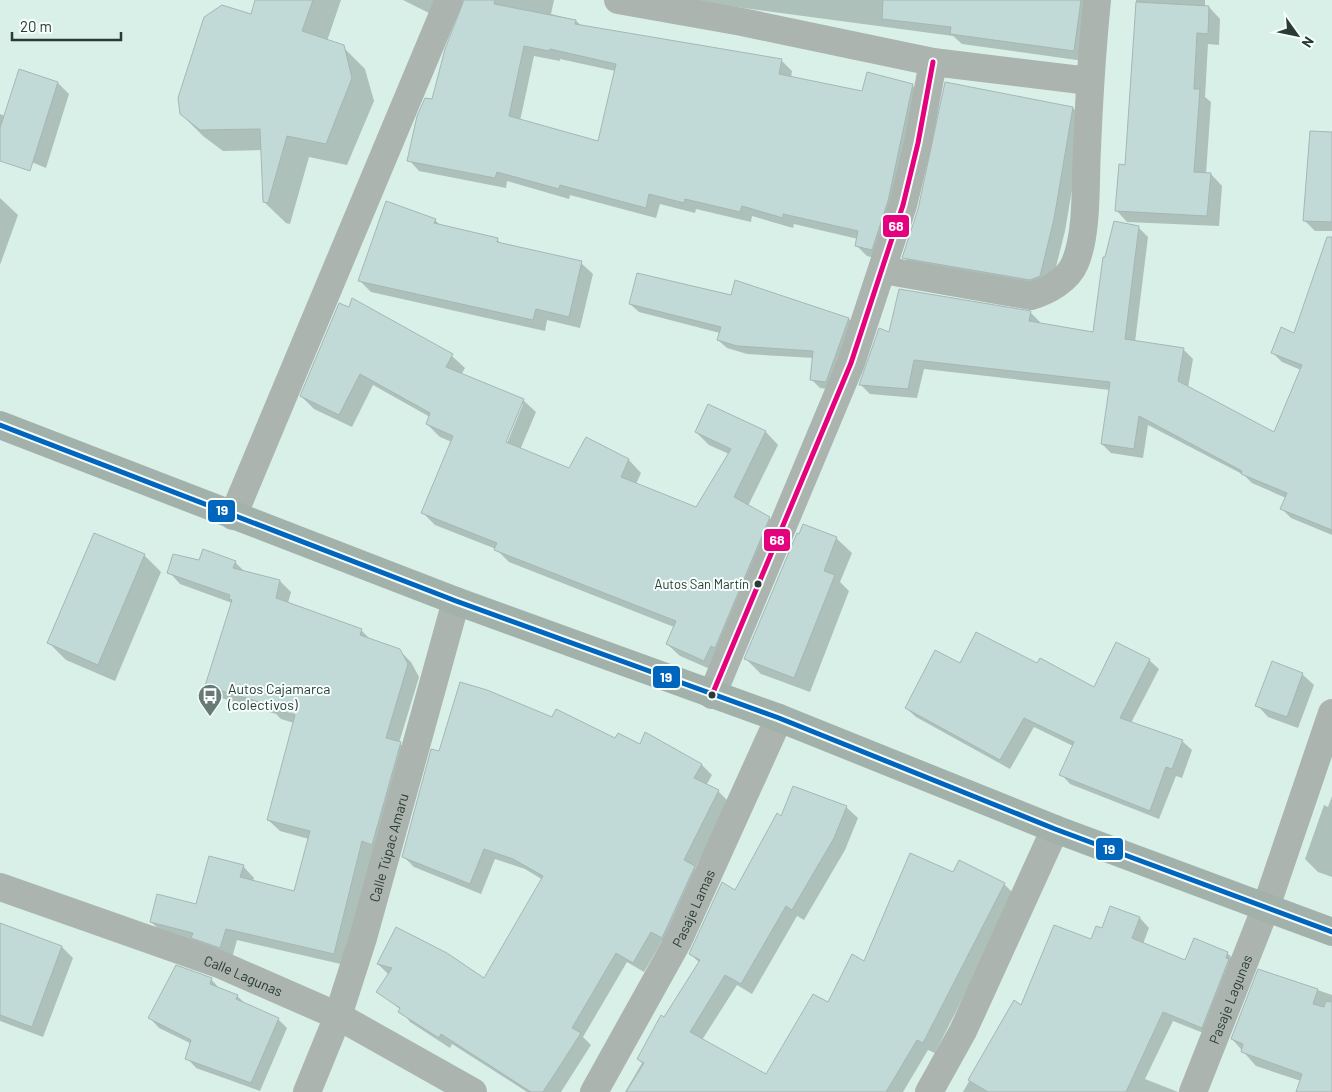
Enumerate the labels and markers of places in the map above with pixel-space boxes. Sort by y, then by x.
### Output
place label: Autos San Martín [655,576,749,592]
marker: Autos San Martín [753,579,763,589]
place label: Autos Cajamarca (colectivos) [227,680,330,713]
bus stop icon: Autos Cajamarca (colectivos) [197,683,223,717]
unlabelled marker [707,690,717,700]

